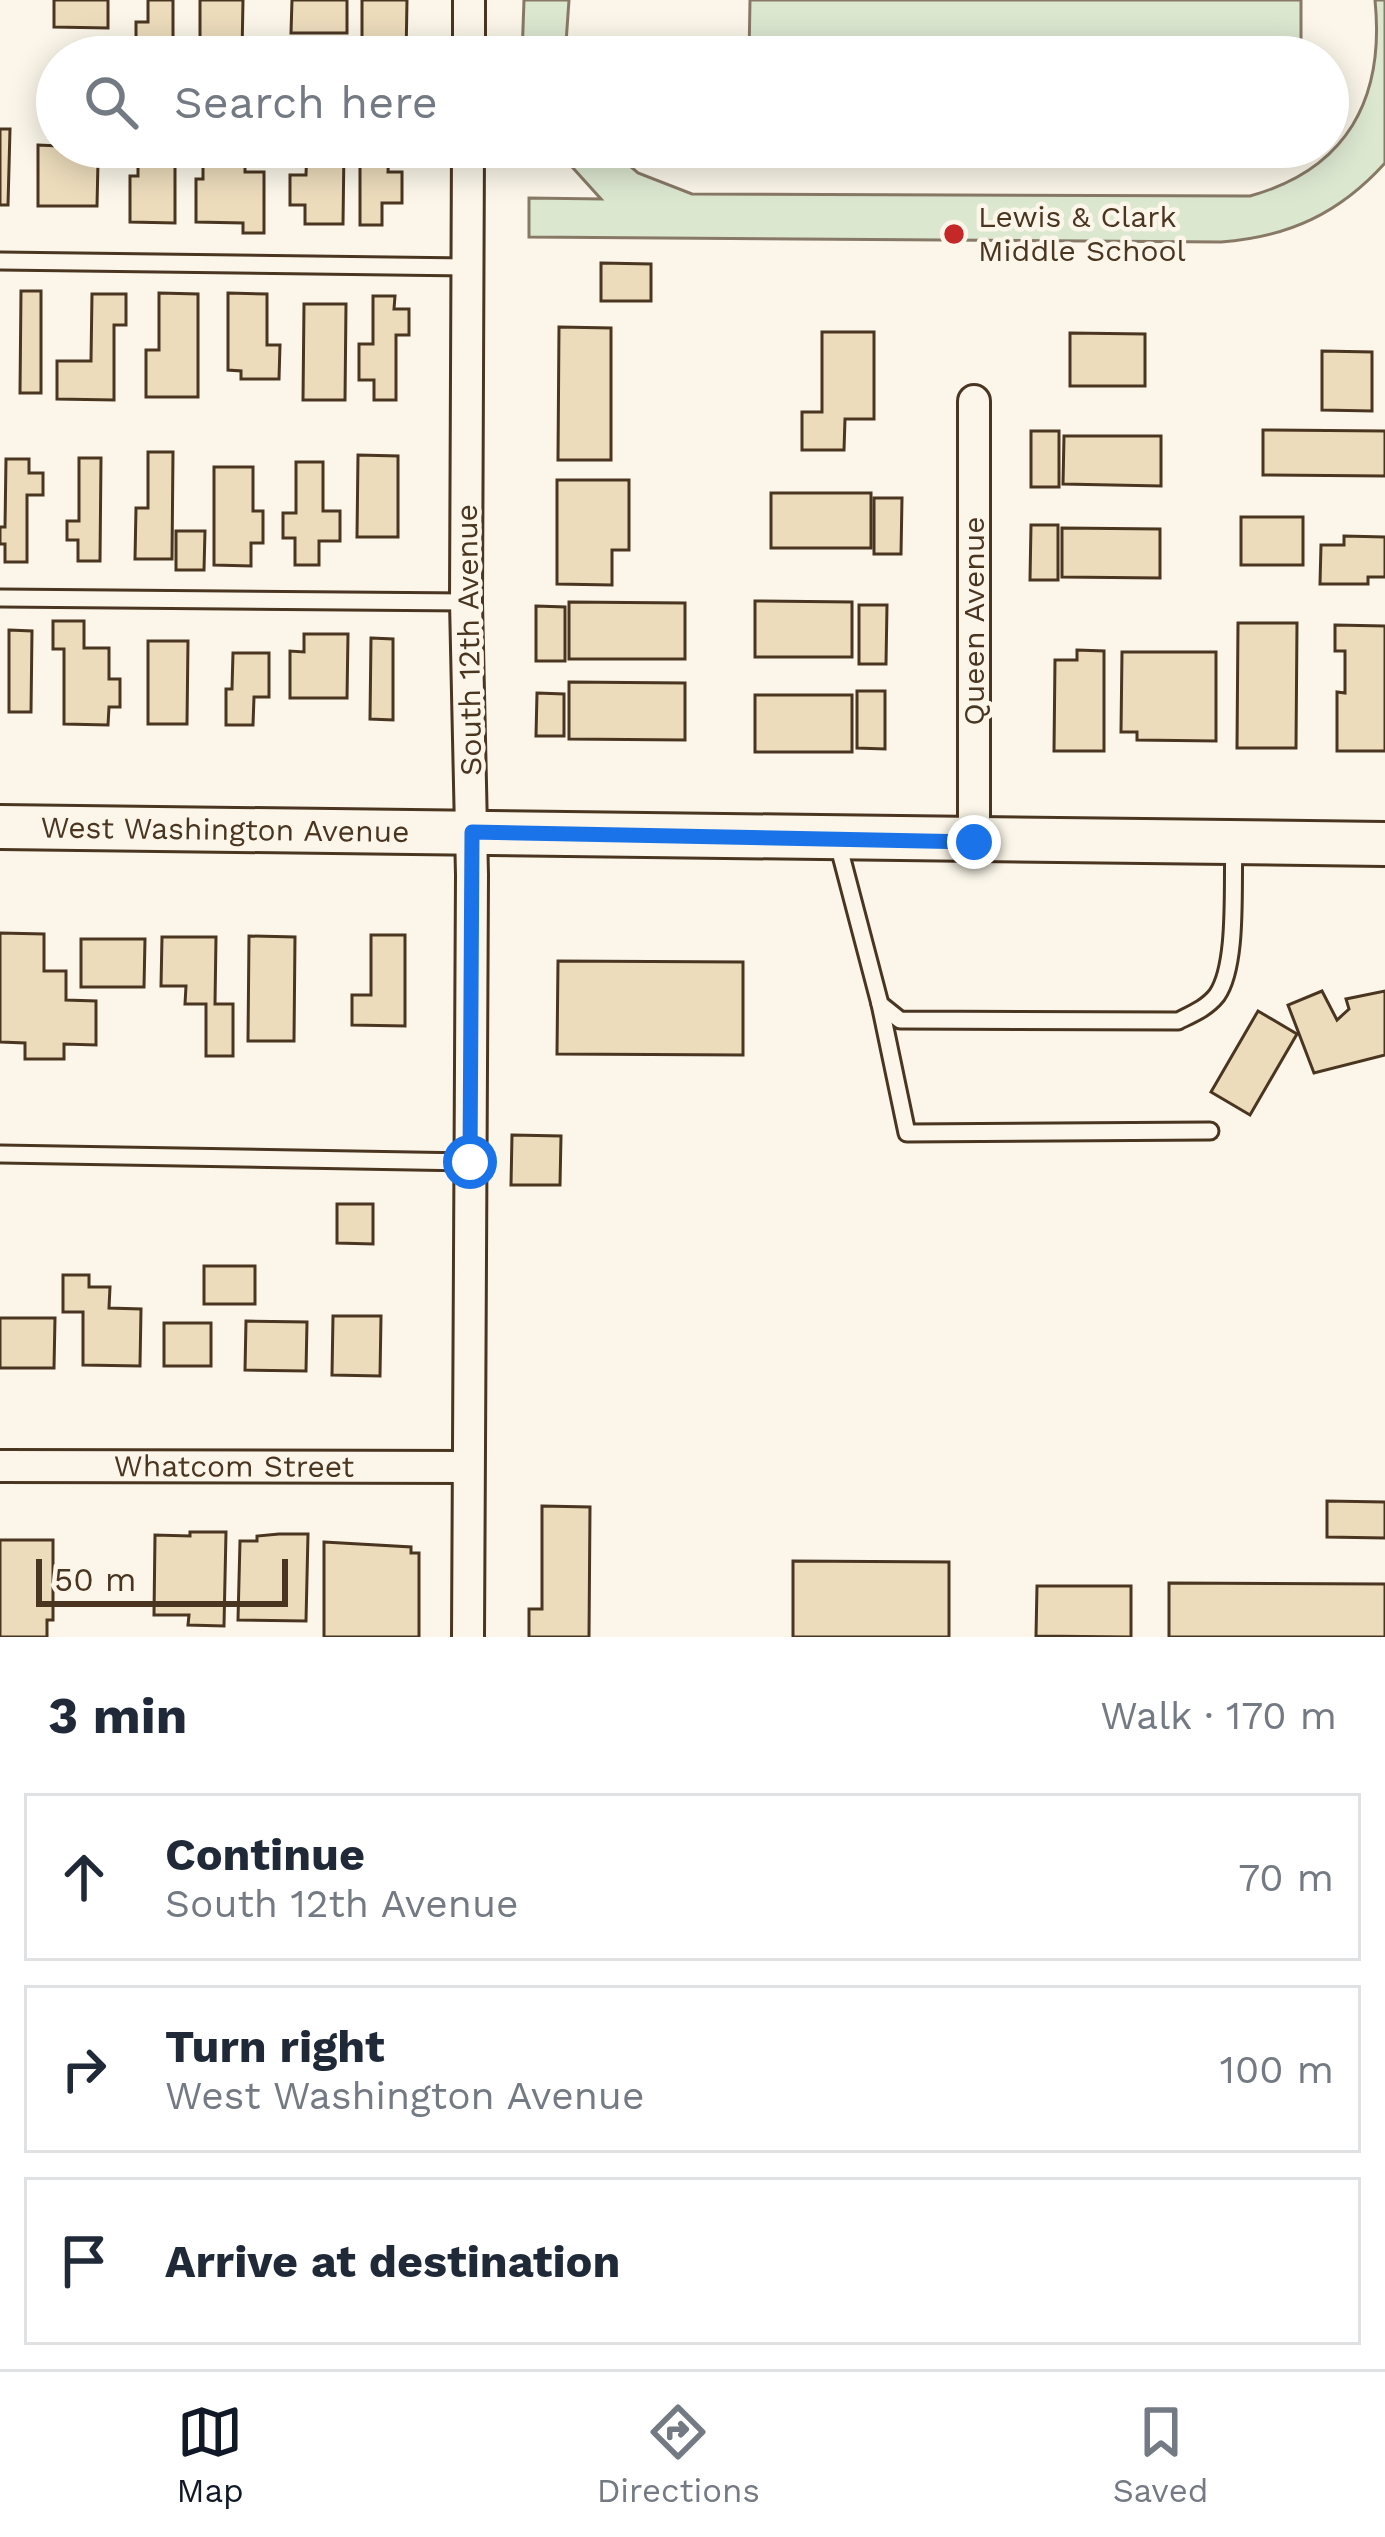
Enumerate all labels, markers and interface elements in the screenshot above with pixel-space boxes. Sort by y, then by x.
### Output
search box [36,36,1349,168]
icon: search [78,69,144,135]
text: Search here [174,76,438,129]
place label: Lewis & Clark Middle School [978,199,1186,268]
marker: Lewis & Clark Middle School [941,221,967,247]
street label: South 12th Avenue [449,504,488,776]
street label: Queen Avenue [956,516,991,726]
street label: West Washington Avenue [40,809,410,849]
route end [947,815,1001,869]
route start [443,1135,497,1189]
street label: Whatcom Street [114,1448,355,1484]
scale bar [36,1553,288,1606]
text: 50 m [54,1560,136,1599]
text: 3 min [48,1686,187,1745]
text: Walk · 170 m [1100,1693,1337,1738]
text: Continue [165,1828,365,1881]
icon: ahead [51,1844,117,1910]
text: 70 m [1238,1855,1334,1900]
text: South 12th Avenue [165,1881,519,1926]
text: Turn right [165,2020,385,2073]
icon: right [51,2036,117,2102]
text: 100 m [1220,2047,1334,2092]
text: West Washington Avenue [165,2073,644,2118]
icon: arrive [51,2228,117,2294]
text: Arrive at destination [165,2235,620,2288]
tab: Map [176,2399,244,2510]
tab: Directions [597,2399,760,2510]
tab: Saved [1113,2399,1209,2510]

